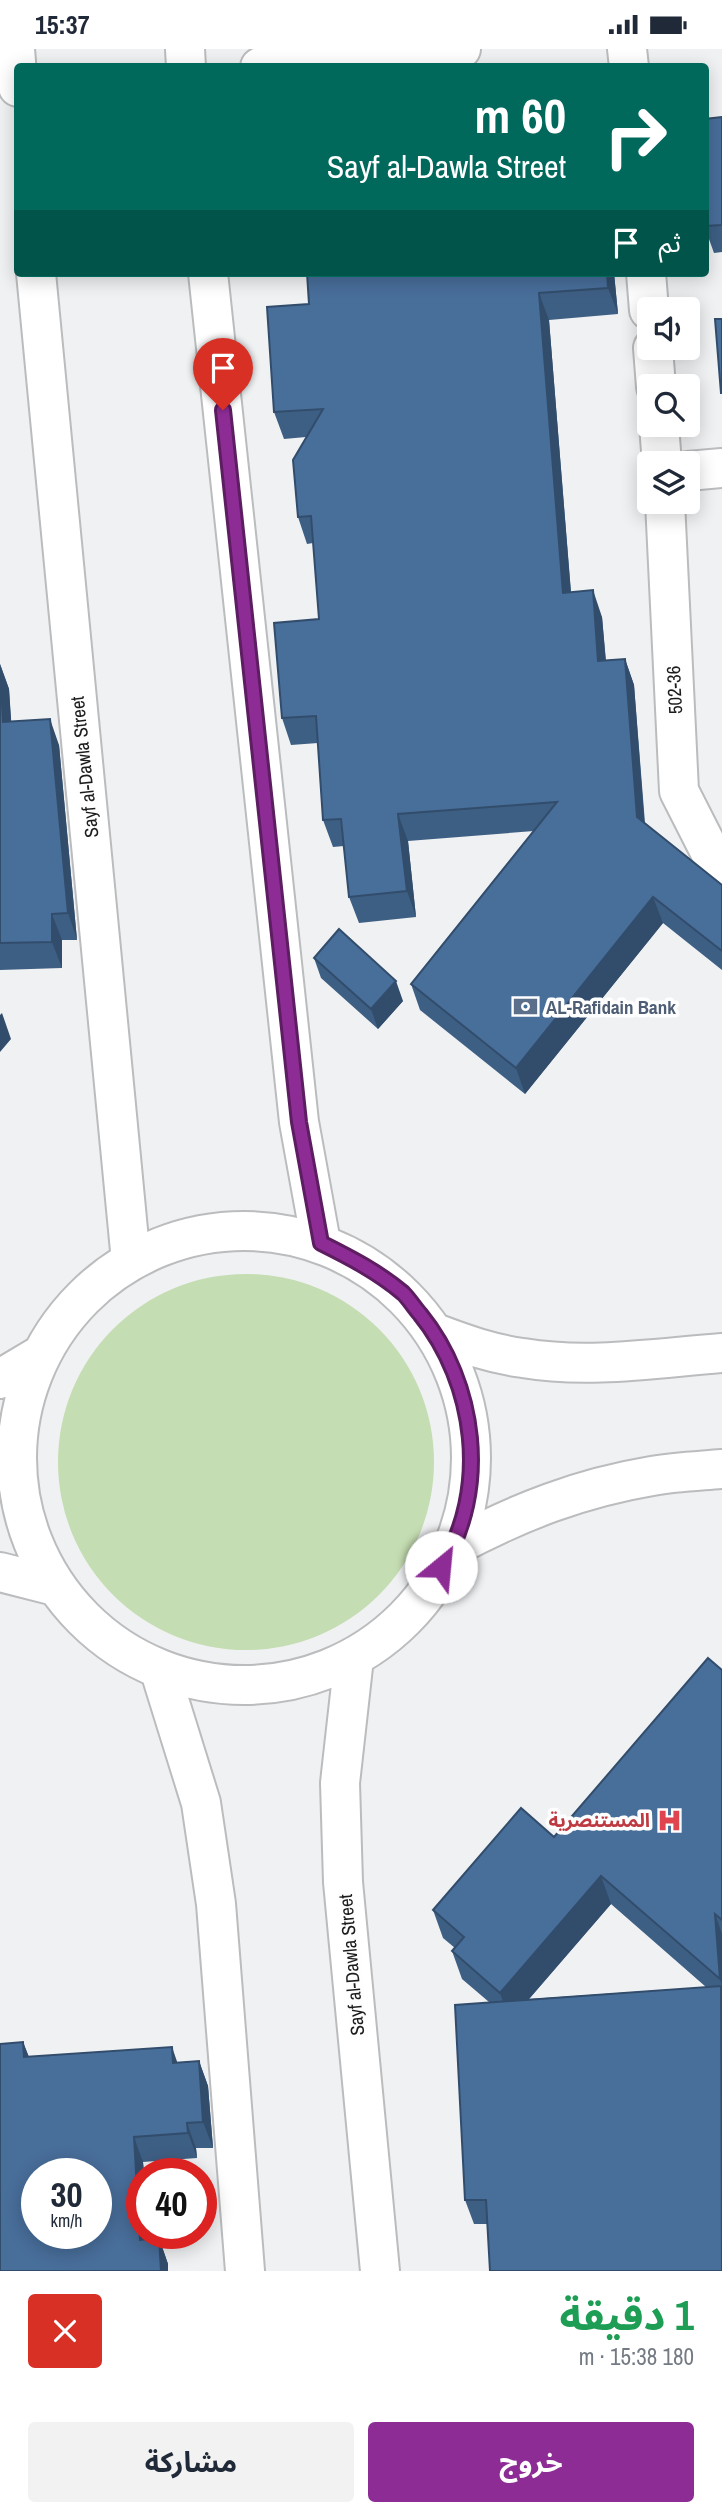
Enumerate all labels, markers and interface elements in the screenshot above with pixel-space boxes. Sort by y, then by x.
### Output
text: 15:37 [35,7,90,42]
text: 60 m [474,82,566,148]
icon: right [590,91,681,182]
text: Sayf al-Dawla Street [327,145,566,188]
icon: arrive [607,224,645,262]
text: ثم [659,225,681,260]
map controls [637,297,700,514]
button: sound [637,297,700,360]
pin [193,338,253,410]
icon: arrive [204,349,242,387]
button: search [637,374,700,437]
button: layers [637,451,700,514]
street label: 502-36 [660,665,688,715]
street label: Sayf al-Dawla Street [64,694,104,839]
bank icon: AL-Rafidain Bank [512,993,540,1021]
place label: AL-Rafidain Bank [546,994,676,1020]
position arrow [404,1530,478,1604]
hospital icon: المستنصرية [656,1806,684,1834]
place label: المستنصرية [548,1807,650,1833]
street label: Sayf al-Dawla Street [332,1892,370,2037]
speed limit sign: 40 [126,2158,217,2249]
text: 30 [51,2171,82,2218]
text: km/h [51,2208,83,2233]
text: 1 دقيقة [560,2287,694,2343]
button: close [28,2294,102,2368]
text: 180 m · 15:38 [579,2341,694,2372]
button: مشاركة [28,2422,354,2502]
button: خروج [368,2422,694,2502]

